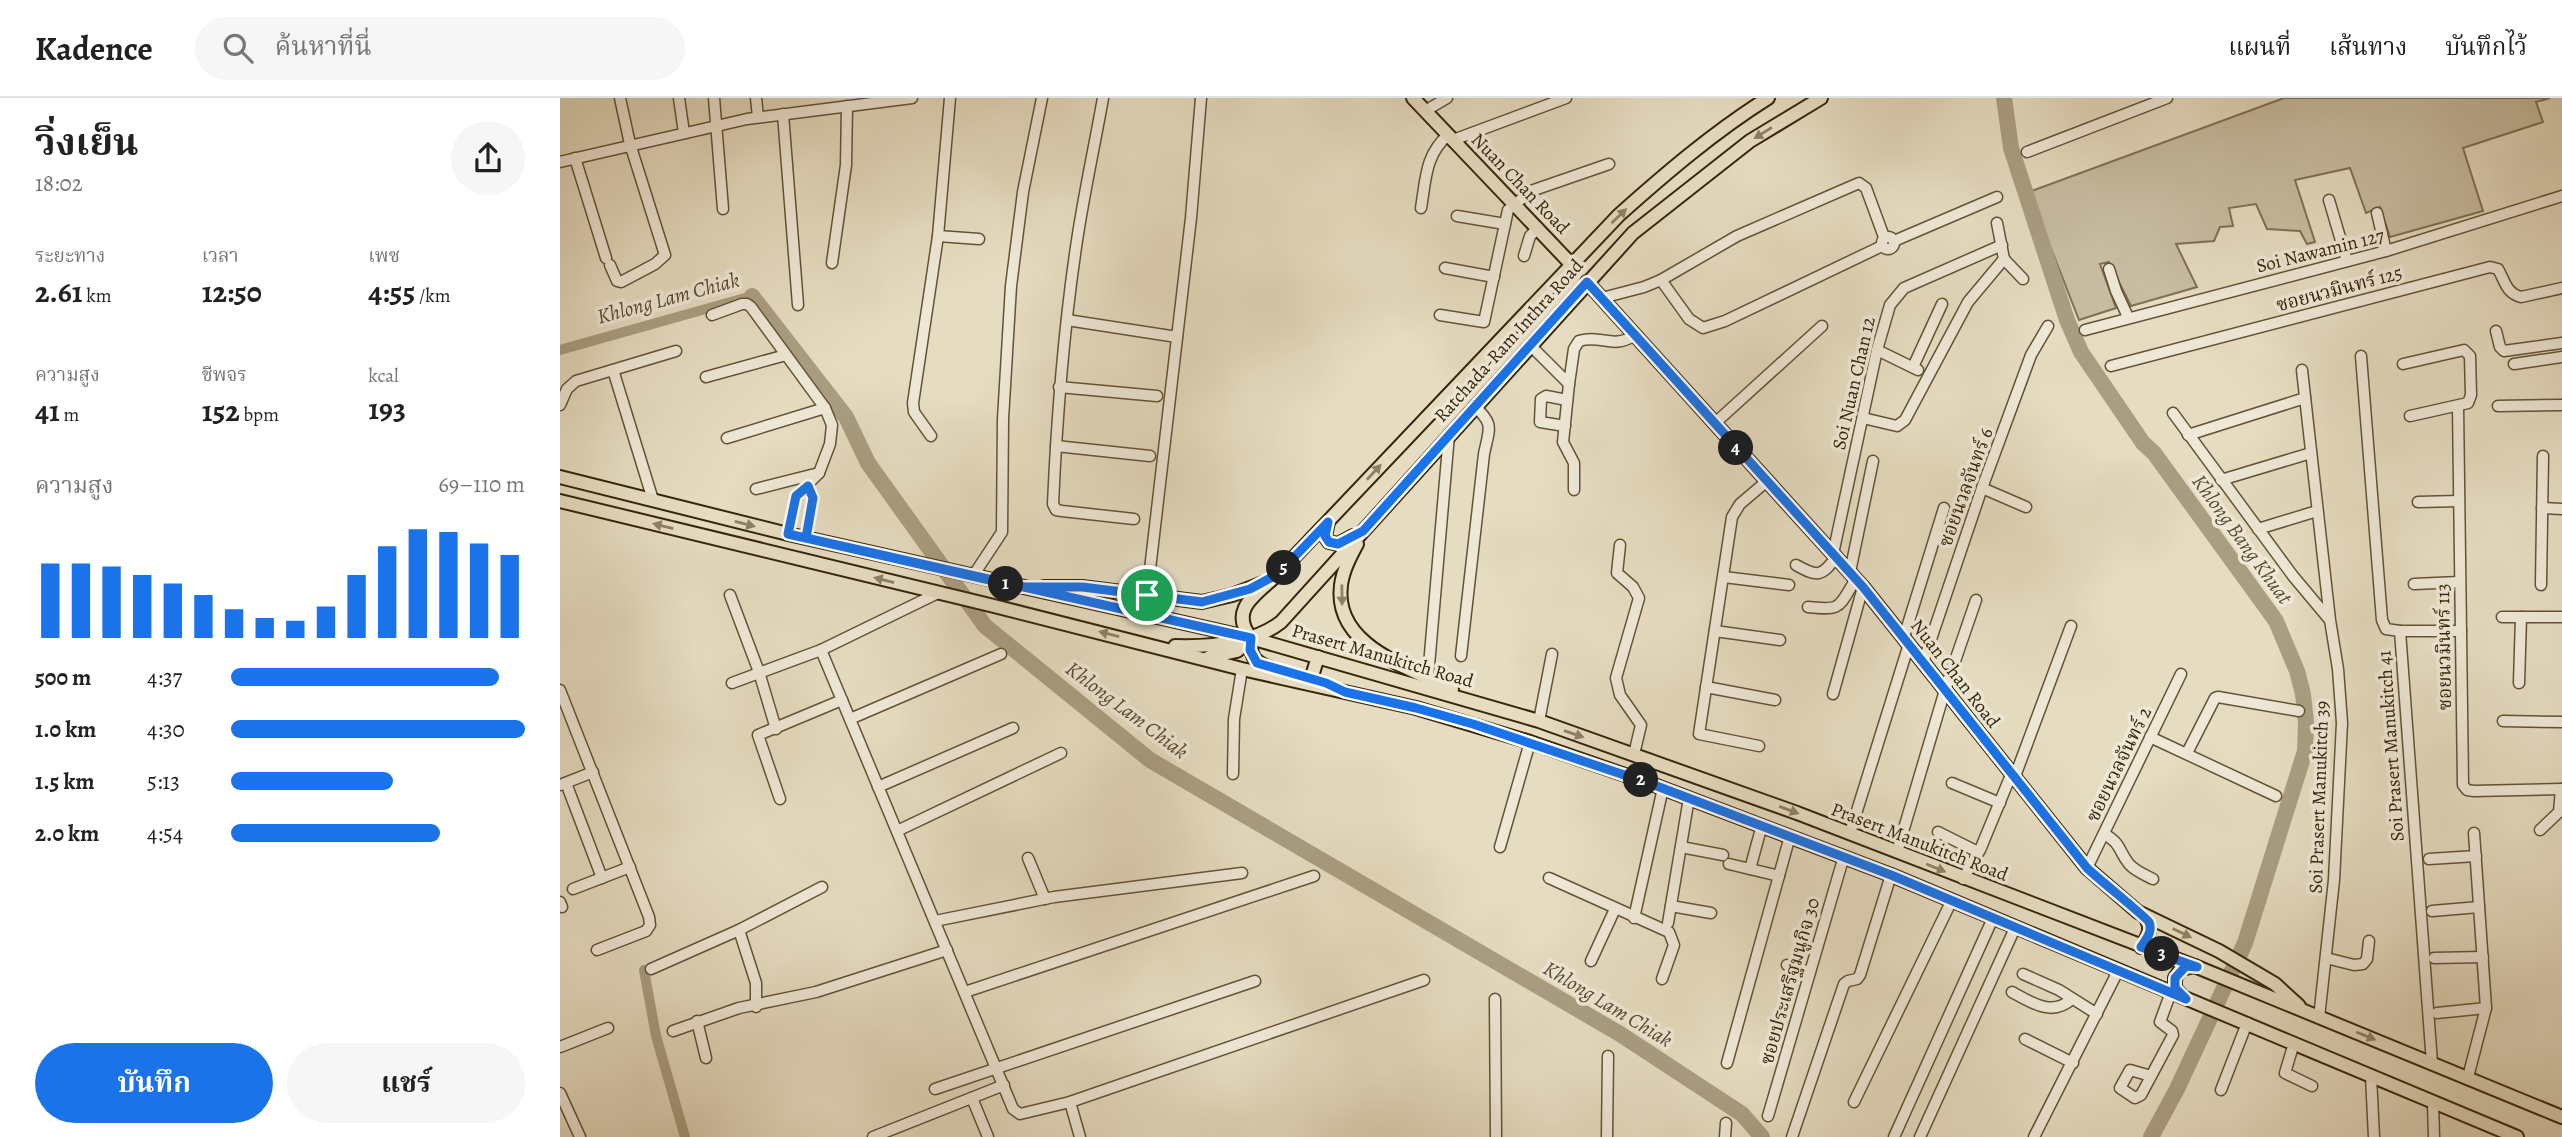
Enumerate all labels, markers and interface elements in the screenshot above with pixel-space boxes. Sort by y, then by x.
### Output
search box [195,17,685,80]
text: Kadence [35,26,153,71]
icon: search [219,29,257,67]
text: ค้นหาที่นี่ [275,29,372,64]
text: แผนที่ [2228,31,2291,63]
text: เส้นทาง [2329,31,2407,63]
text: บันทึกไว้ [2445,31,2527,63]
text: วิ่งเย็น [35,116,139,168]
button: share [451,121,525,195]
one-way arrow [1753,126,1772,139]
street label: Nuan Chan Road [1465,127,1576,241]
text: 18:02 [35,168,83,199]
one-way arrow [1610,208,1627,224]
street label: Soi Nawamin 127 [2254,223,2387,279]
text: ระยะทาง [35,243,105,269]
text: เวลา [202,243,239,269]
text: เพซ [368,243,400,269]
street label: Ratchada-Ram Inthra Road [1428,253,1590,428]
street label: ซอยนวมินทร์ 125 [2273,260,2405,318]
water label: Khlong Lam Chiak [594,266,742,330]
text: 2.61 [35,272,83,312]
text: 12:50 [202,272,262,312]
text: 4:55 [368,272,415,312]
text: km [83,283,112,309]
text: /km [415,283,450,309]
street label: Soi Nuan Chan 12 [1826,314,1882,452]
text: ความสูง [35,362,100,388]
text: ชีพจร [202,362,247,388]
text: kcal [368,363,399,389]
text: 193 [368,389,406,429]
text: 41 [35,391,60,431]
text: 152 [202,391,240,431]
text: m [60,402,79,428]
text: bpm [240,402,279,428]
street label: ซอยนวลจันทร์ 6 [1932,424,2000,550]
pin: 4 [1718,430,1754,466]
text: 4 [1731,434,1740,460]
one-way arrow [1366,463,1382,481]
text: 69–110 m [438,469,525,500]
water label: Khlong Bang Khuat [2186,469,2299,610]
text: ความสูง [35,470,113,501]
one-way arrow [734,519,756,530]
one-way arrow [652,520,674,531]
pin: 5 [1266,550,1302,586]
text: 5 [1279,554,1288,580]
pin [1117,565,1177,625]
pin: 1 [988,566,1024,602]
text: 1 [1002,570,1009,596]
one-way arrow [873,574,895,585]
icon: arrive [1128,576,1166,614]
street label: ซอยนวมินทร์ 113 [2430,583,2458,711]
one-way arrow [1336,584,1347,606]
street label: Nuan Chan Road [1904,614,2006,734]
street label: Prasert Manukitch Road [1289,618,1477,695]
one-way arrow [1098,628,1120,639]
street label: Soi Prasert Manukitch 41 [2371,649,2411,842]
water label: Khlong Lam Chiak [1060,655,1194,765]
text: 500 m [35,662,91,693]
text: 4:37 [147,662,182,693]
street label: Soi Prasert Manukitch 39 [2303,700,2335,894]
street label: ซอยนวลจันทร์ 2 [2080,703,2158,826]
text: 1.0 km [35,714,96,745]
text: 4:30 [147,714,185,745]
one-way arrow [1564,729,1585,740]
pin: 2 [1624,762,1658,798]
text: 1.5 km [35,766,95,797]
text: 5:13 [147,766,180,797]
text: 2 [1636,766,1645,792]
street label: Prasert Manukitch Road [1827,796,2013,888]
one-way arrow [1778,805,1799,816]
text: 2.0 km [35,818,99,849]
text: 4:54 [147,818,183,849]
one-way arrow [1926,862,1947,873]
street label: ซอยประเสริฐมนูกิจ 30 [1754,895,1826,1068]
one-way arrow [2171,928,2192,939]
pin: 3 [2144,936,2180,972]
text: 3 [2157,940,2166,966]
water label: Khlong Lam Chiak [1538,954,1678,1054]
one-way arrow [2356,1031,2377,1042]
button: บันทึก [35,1043,273,1123]
button: แชร์ [287,1043,525,1123]

